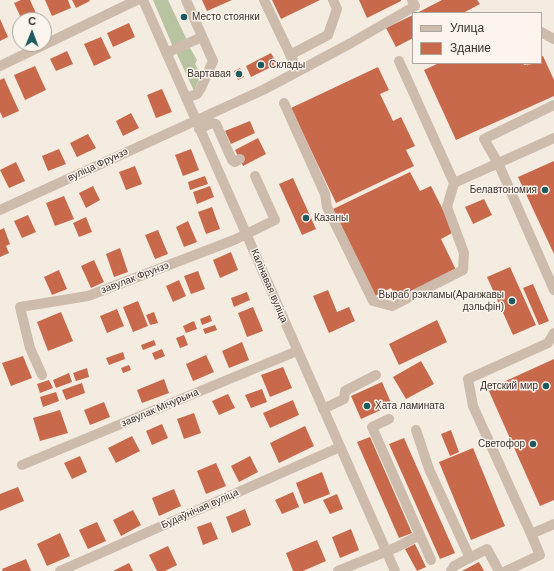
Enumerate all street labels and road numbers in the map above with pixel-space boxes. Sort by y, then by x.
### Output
street label: вуліца Фрунзэ [66,146,130,184]
street label: Калінавая вуліца [248,247,290,325]
street label: завулак Фрунзэ [99,260,171,296]
street label: завулак Мічурына [119,386,201,430]
street label: Будаўнічая вуліца [159,487,241,531]

